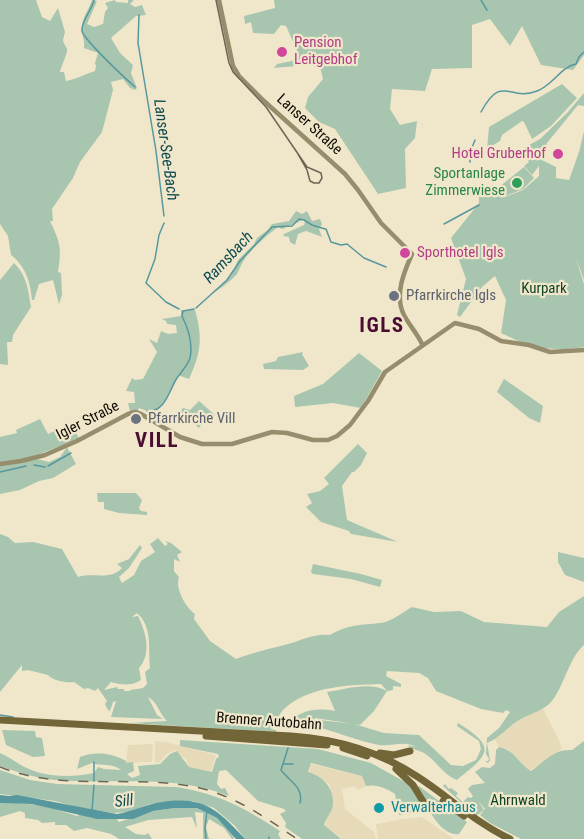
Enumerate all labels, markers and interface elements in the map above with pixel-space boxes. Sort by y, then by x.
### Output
place label: Pension Leitgebhof [294,34,357,69]
marker: Pension Leitgebhof [275,45,289,59]
street label: Lanser Straße [273,91,345,159]
water label: Lanser-See-Bach [148,98,182,202]
place label: Hotel Gruberhof [452,145,546,163]
marker: Hotel Gruberhof [551,147,565,161]
place label: Sportanlage Zimmerwiese [425,165,505,200]
marker: Sportanlage Zimmerwiese [510,176,524,190]
water label: Ramsbach [200,228,258,288]
place label: Sporthotel Igls [417,244,504,262]
marker: Sporthotel Igls [398,246,412,260]
park label: Kurpark [521,280,567,298]
place label: Pfarrkirche Igls [406,287,496,305]
marker: Pfarrkirche Igls [387,289,401,303]
district label: IGLS [359,314,405,340]
street label: Igler Straße [54,398,122,444]
place label: Pfarrkirche Vill [148,410,235,428]
marker: Pfarrkirche Vill [129,412,143,426]
district label: VILL [135,429,179,455]
street label: Brenner Autobahn [216,709,322,735]
water label: Sill [114,791,134,813]
park label: Ahrnwald [490,792,546,810]
place label: Verwalterhaus [391,799,476,817]
marker: Verwalterhaus [372,801,386,815]

